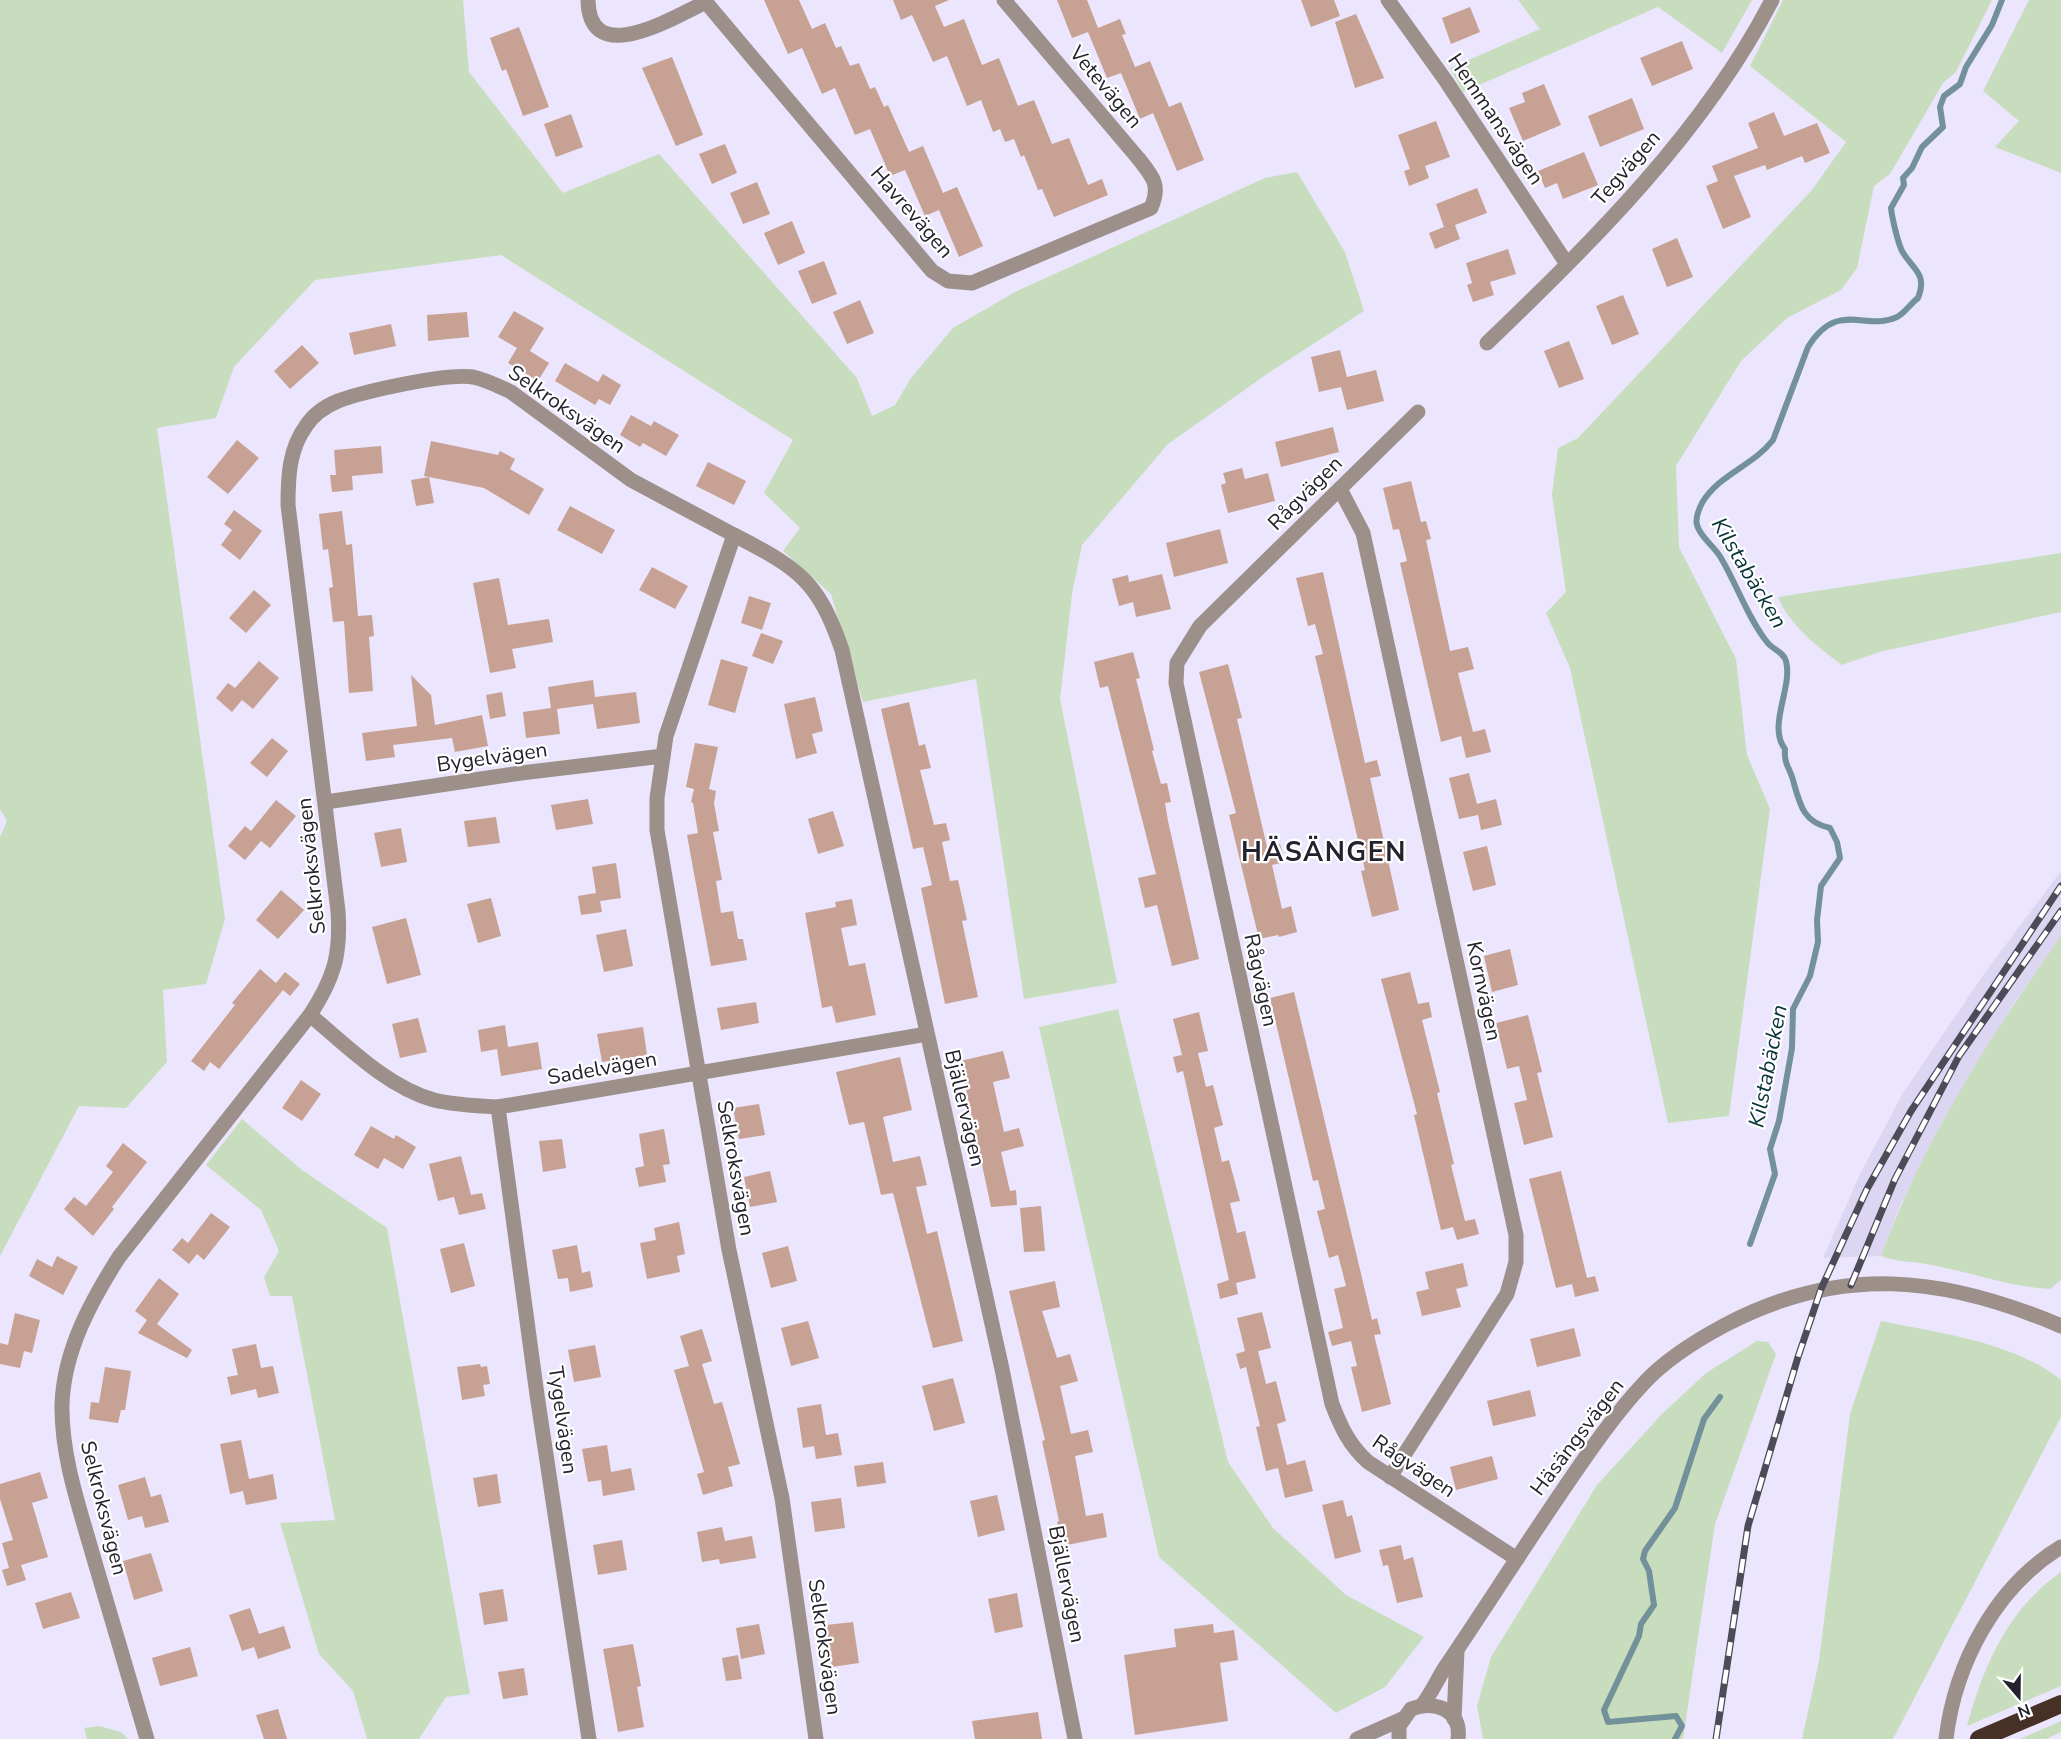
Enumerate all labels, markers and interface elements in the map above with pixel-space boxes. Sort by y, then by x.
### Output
street label: Vetevägen [1063,39,1149,134]
street label: Hemmansvägen [1442,48,1550,190]
street label: Tegvägen [1585,124,1667,212]
street label: Havrevägen [864,160,960,264]
street label: Selkroksvägen [503,358,631,460]
street label: Rågvägen [1262,450,1348,536]
water label: Kilstabäcken [1704,512,1794,634]
street label: Bygelvägen [435,735,549,779]
street label: Selkroksvägen [290,796,332,936]
district label: HÄSÄNGEN [1241,834,1407,871]
street label: Rågvägen [1237,931,1285,1029]
street label: Kornvägen [1460,939,1508,1043]
water label: Kilstabäcken [1741,1002,1795,1130]
street label: Sadelvägen [545,1045,659,1091]
street label: Bjällervägen [938,1047,992,1169]
street label: Selkroksvägen [710,1098,762,1238]
street label: Tygelvägen [542,1364,584,1476]
street label: Häsängsvägen [1524,1373,1630,1501]
street label: Rågvägen [1367,1428,1461,1504]
street label: Selkroksvägen [74,1438,134,1578]
street label: Bjällervägen [1042,1523,1092,1645]
street label: Selkroksvägen [802,1577,848,1717]
north arrow [1989,1667,2049,1727]
text: N [2014,1698,2033,1723]

